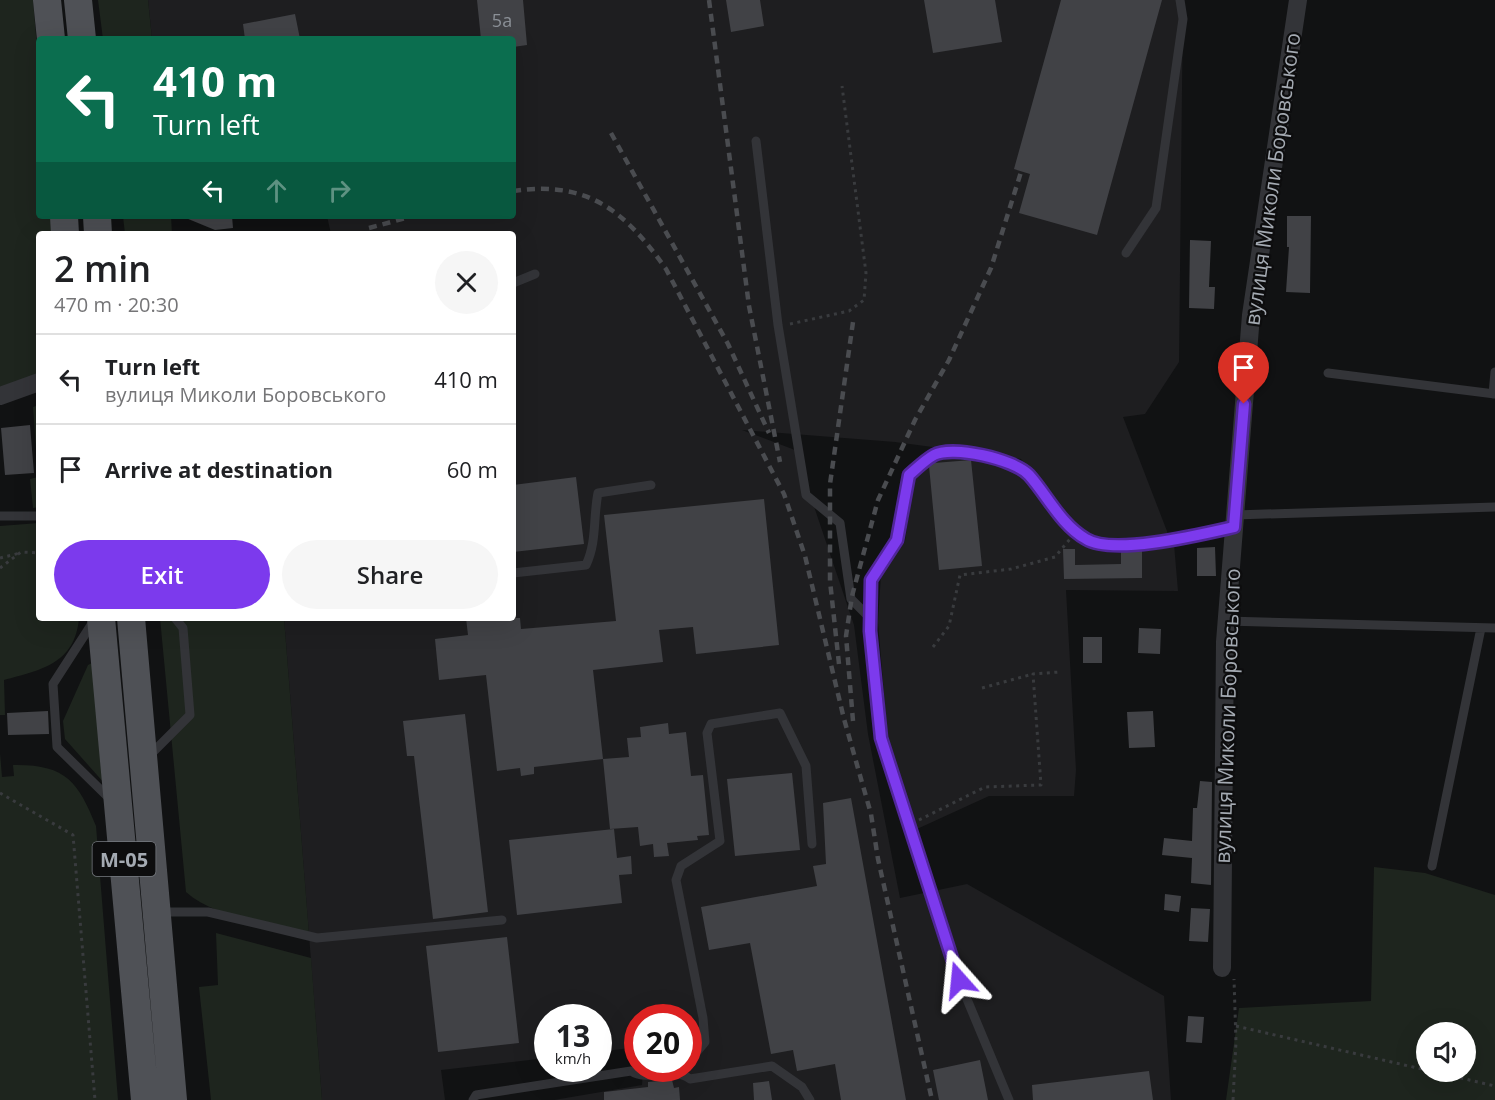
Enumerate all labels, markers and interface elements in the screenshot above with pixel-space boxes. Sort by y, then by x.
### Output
house number: 5а [492,8,512,32]
street label: вулиця Миколи Боровського [1238,31,1306,327]
text: 410 m [153,52,277,109]
icon: left [54,60,132,138]
text: Turn left [153,106,260,143]
icon: left [197,174,230,207]
icon: ahead [260,174,293,207]
icon: right [323,174,356,207]
text: 2 min [54,244,151,293]
button: close [435,251,498,314]
text: 470 m · 20:30 [54,291,179,318]
pin [1218,342,1269,404]
text: Turn left [105,351,200,381]
icon: arrive [1227,351,1260,384]
icon: left [54,363,87,396]
text: 410 m [434,364,498,394]
text: вулиця Миколи Боровського [105,381,386,408]
icon: arrive [54,453,87,486]
text: Arrive at destination [105,454,333,484]
text: 60 m [447,454,498,484]
button: Exit [54,540,270,609]
button: Share [282,540,498,609]
street label: вулиця Миколи Боровського [1208,568,1246,864]
road number: М-05 [92,842,156,876]
position arrow [927,948,991,1012]
speed limit sign: 20 [624,1004,702,1082]
text: 13 [556,1015,590,1056]
map controls [1416,1022,1476,1082]
button: sound [1416,1022,1476,1082]
text: km/h [555,1048,591,1068]

